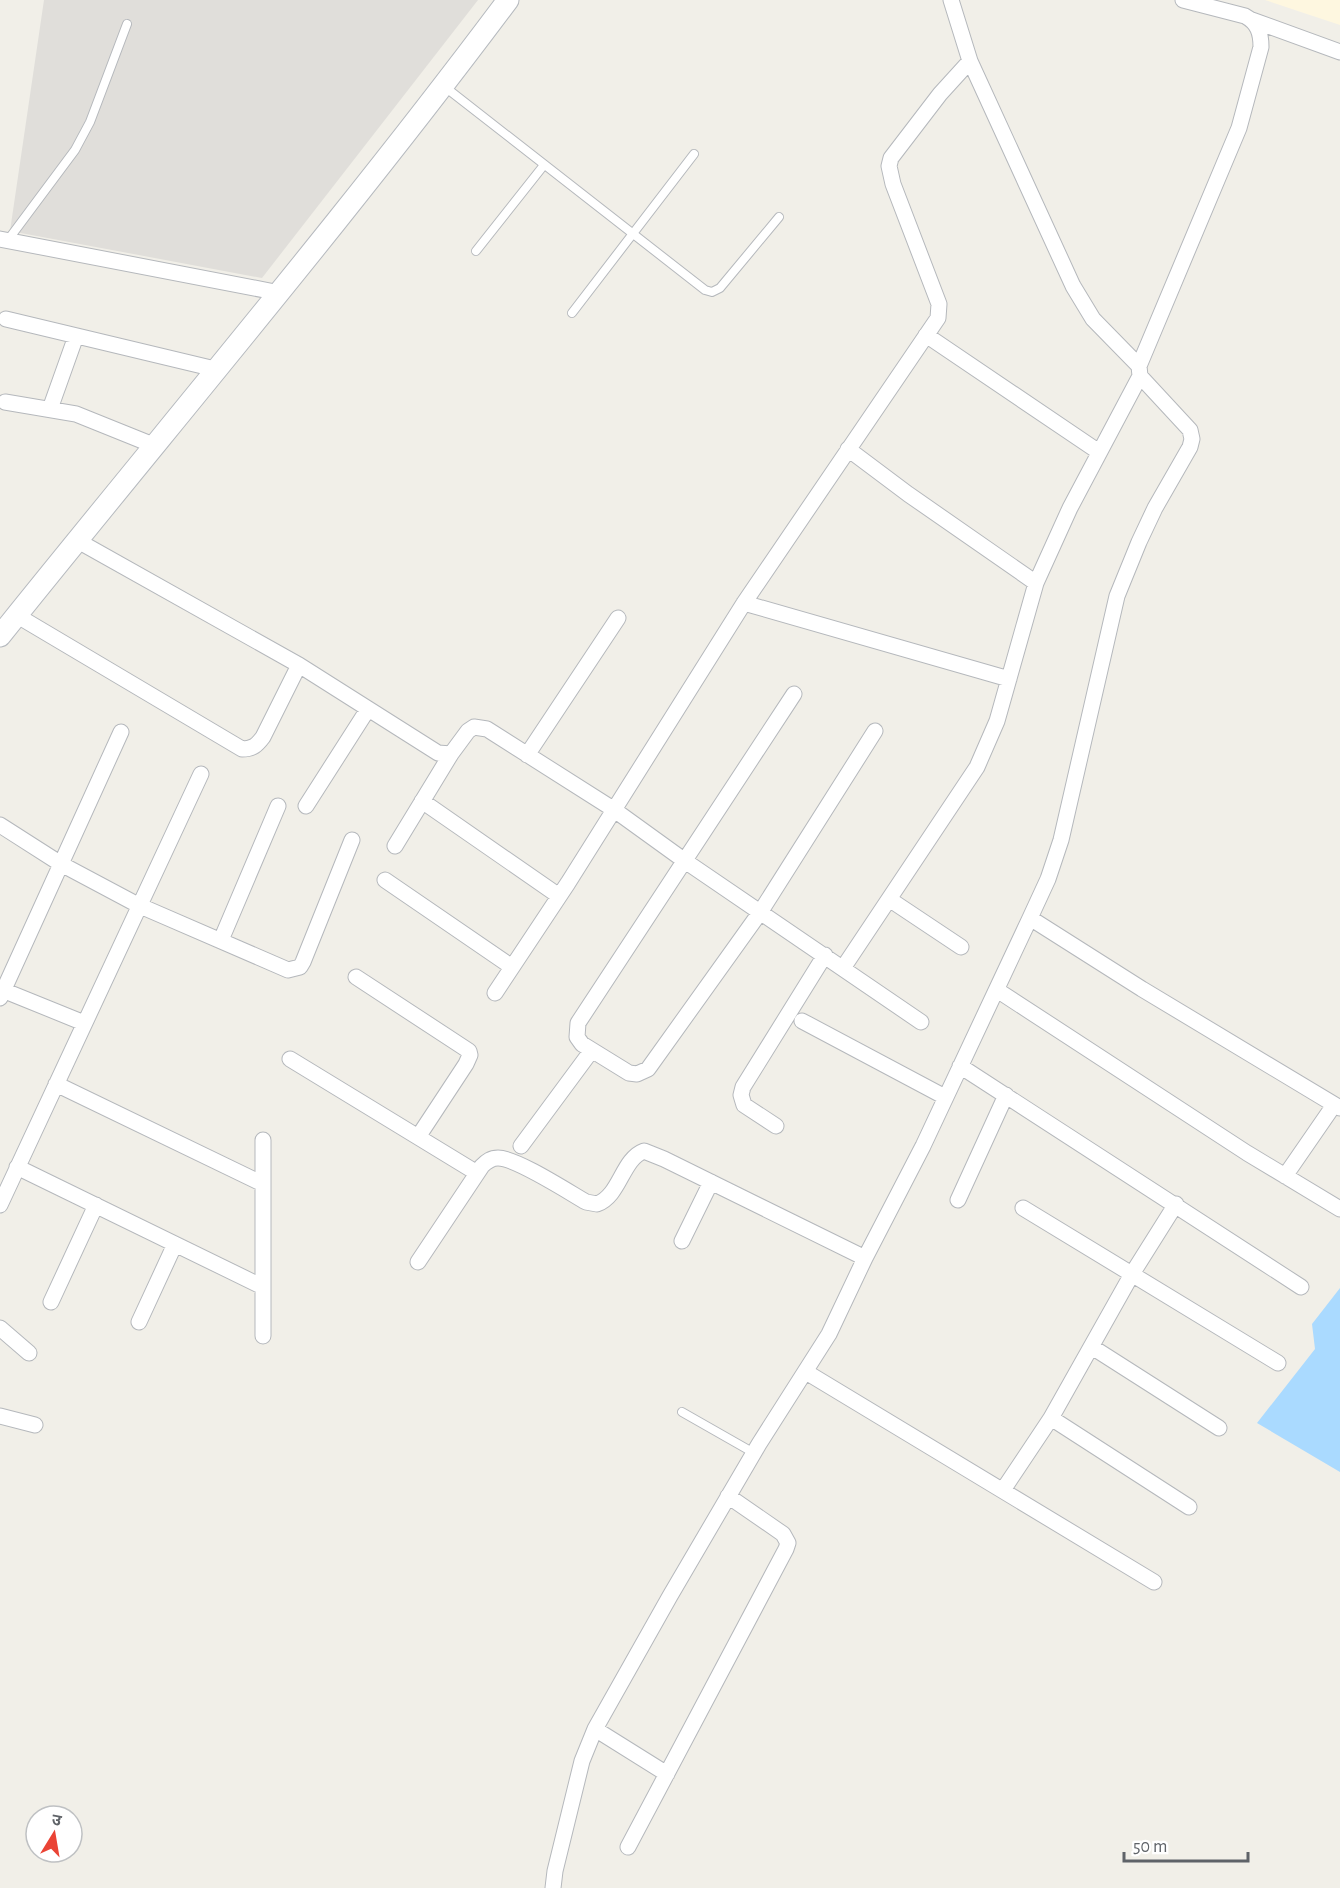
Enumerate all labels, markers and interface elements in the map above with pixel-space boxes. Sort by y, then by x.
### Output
north arrow [24,1804,84,1864]
text: उ [51,1812,63,1829]
scale bar [1124,1825,1248,1863]
text: 50 m [1133,1838,1167,1856]

